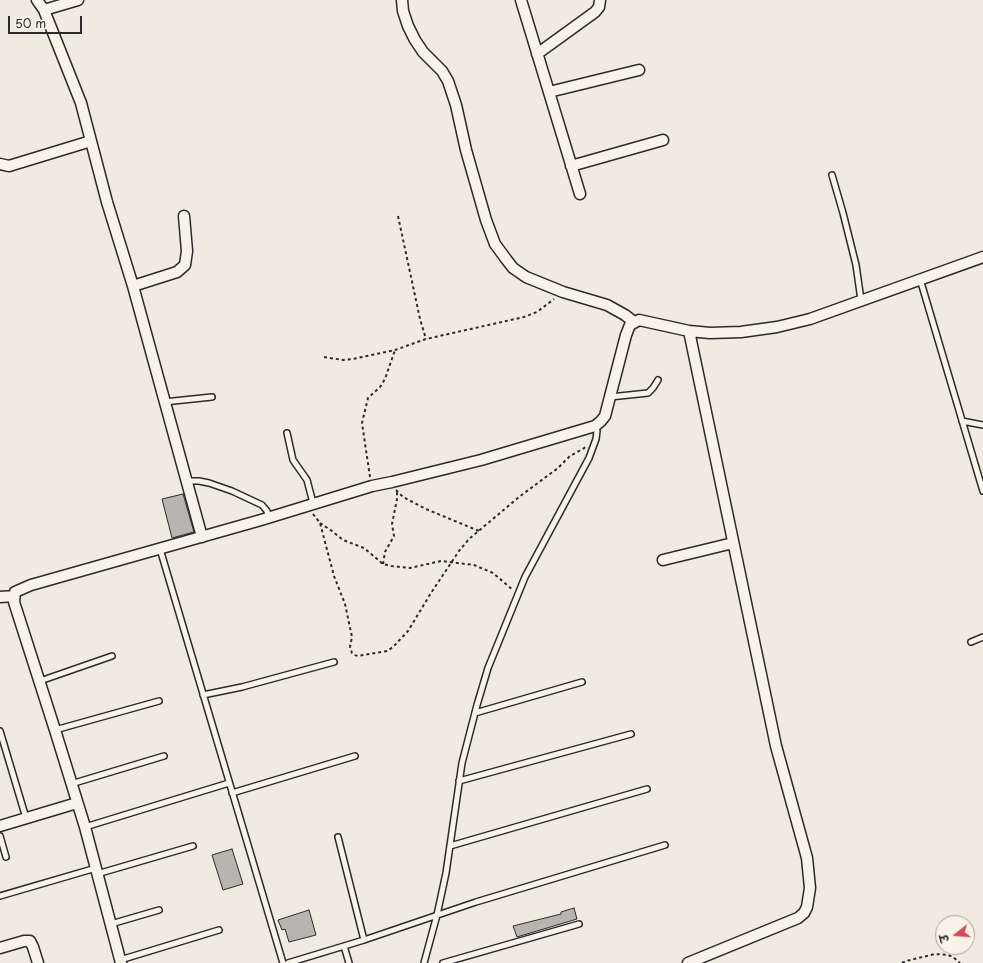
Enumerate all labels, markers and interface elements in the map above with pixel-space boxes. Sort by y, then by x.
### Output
scale bar [10,8,84,34]
text: 50 m [15,14,46,32]
north arrow [935,915,975,955]
text: उ [935,932,953,944]

